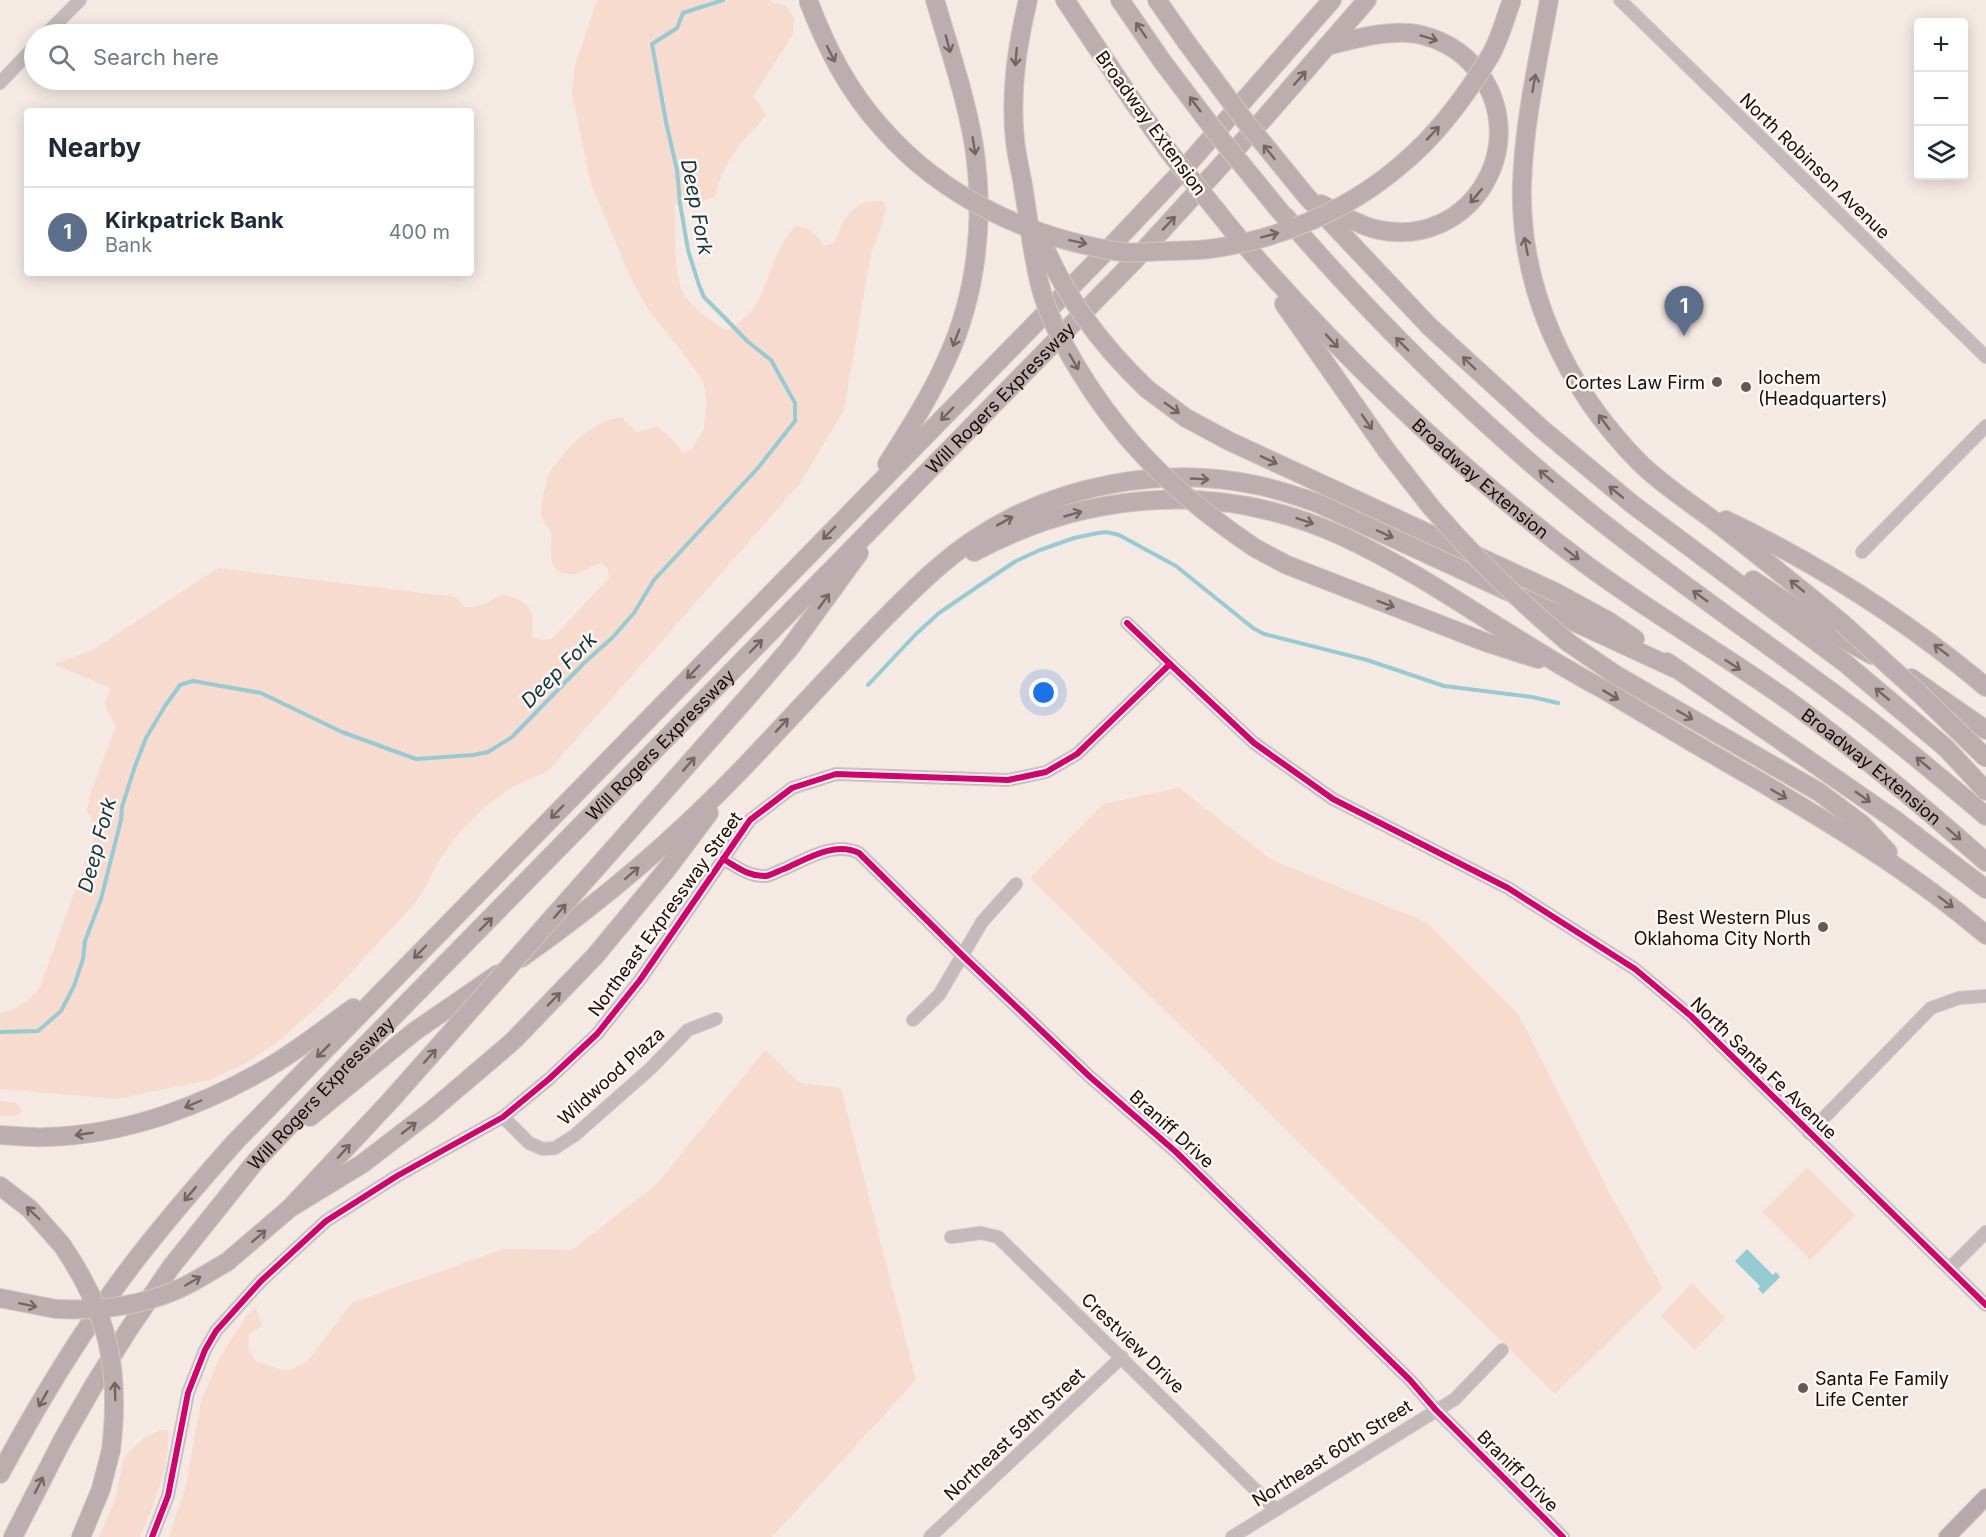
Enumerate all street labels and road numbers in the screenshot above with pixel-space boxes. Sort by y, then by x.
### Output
street label: Broadway Extension [1092,47,1210,199]
street label: North Robinson Avenue [1736,89,1894,243]
street label: Will Rogers Expressway [921,318,1079,478]
street label: Broadway Extension [1408,414,1553,543]
street label: Will Rogers Expressway [581,665,739,825]
street label: Broadway Extension [1798,704,1946,829]
street label: Northeast Expressway Street [584,808,746,1020]
street label: North Santa Fe Avenue [1687,993,1841,1143]
street label: Will Rogers Expressway [243,1012,398,1174]
street label: Wildwood Plaza [554,1023,668,1129]
street label: Braniff Drive [1126,1086,1218,1172]
street label: Crestview Drive [1077,1289,1189,1397]
street label: Northeast 59th Street [940,1364,1088,1504]
street label: Northeast 60th Street [1248,1395,1416,1511]
street label: Braniff Drive [1473,1426,1563,1516]

